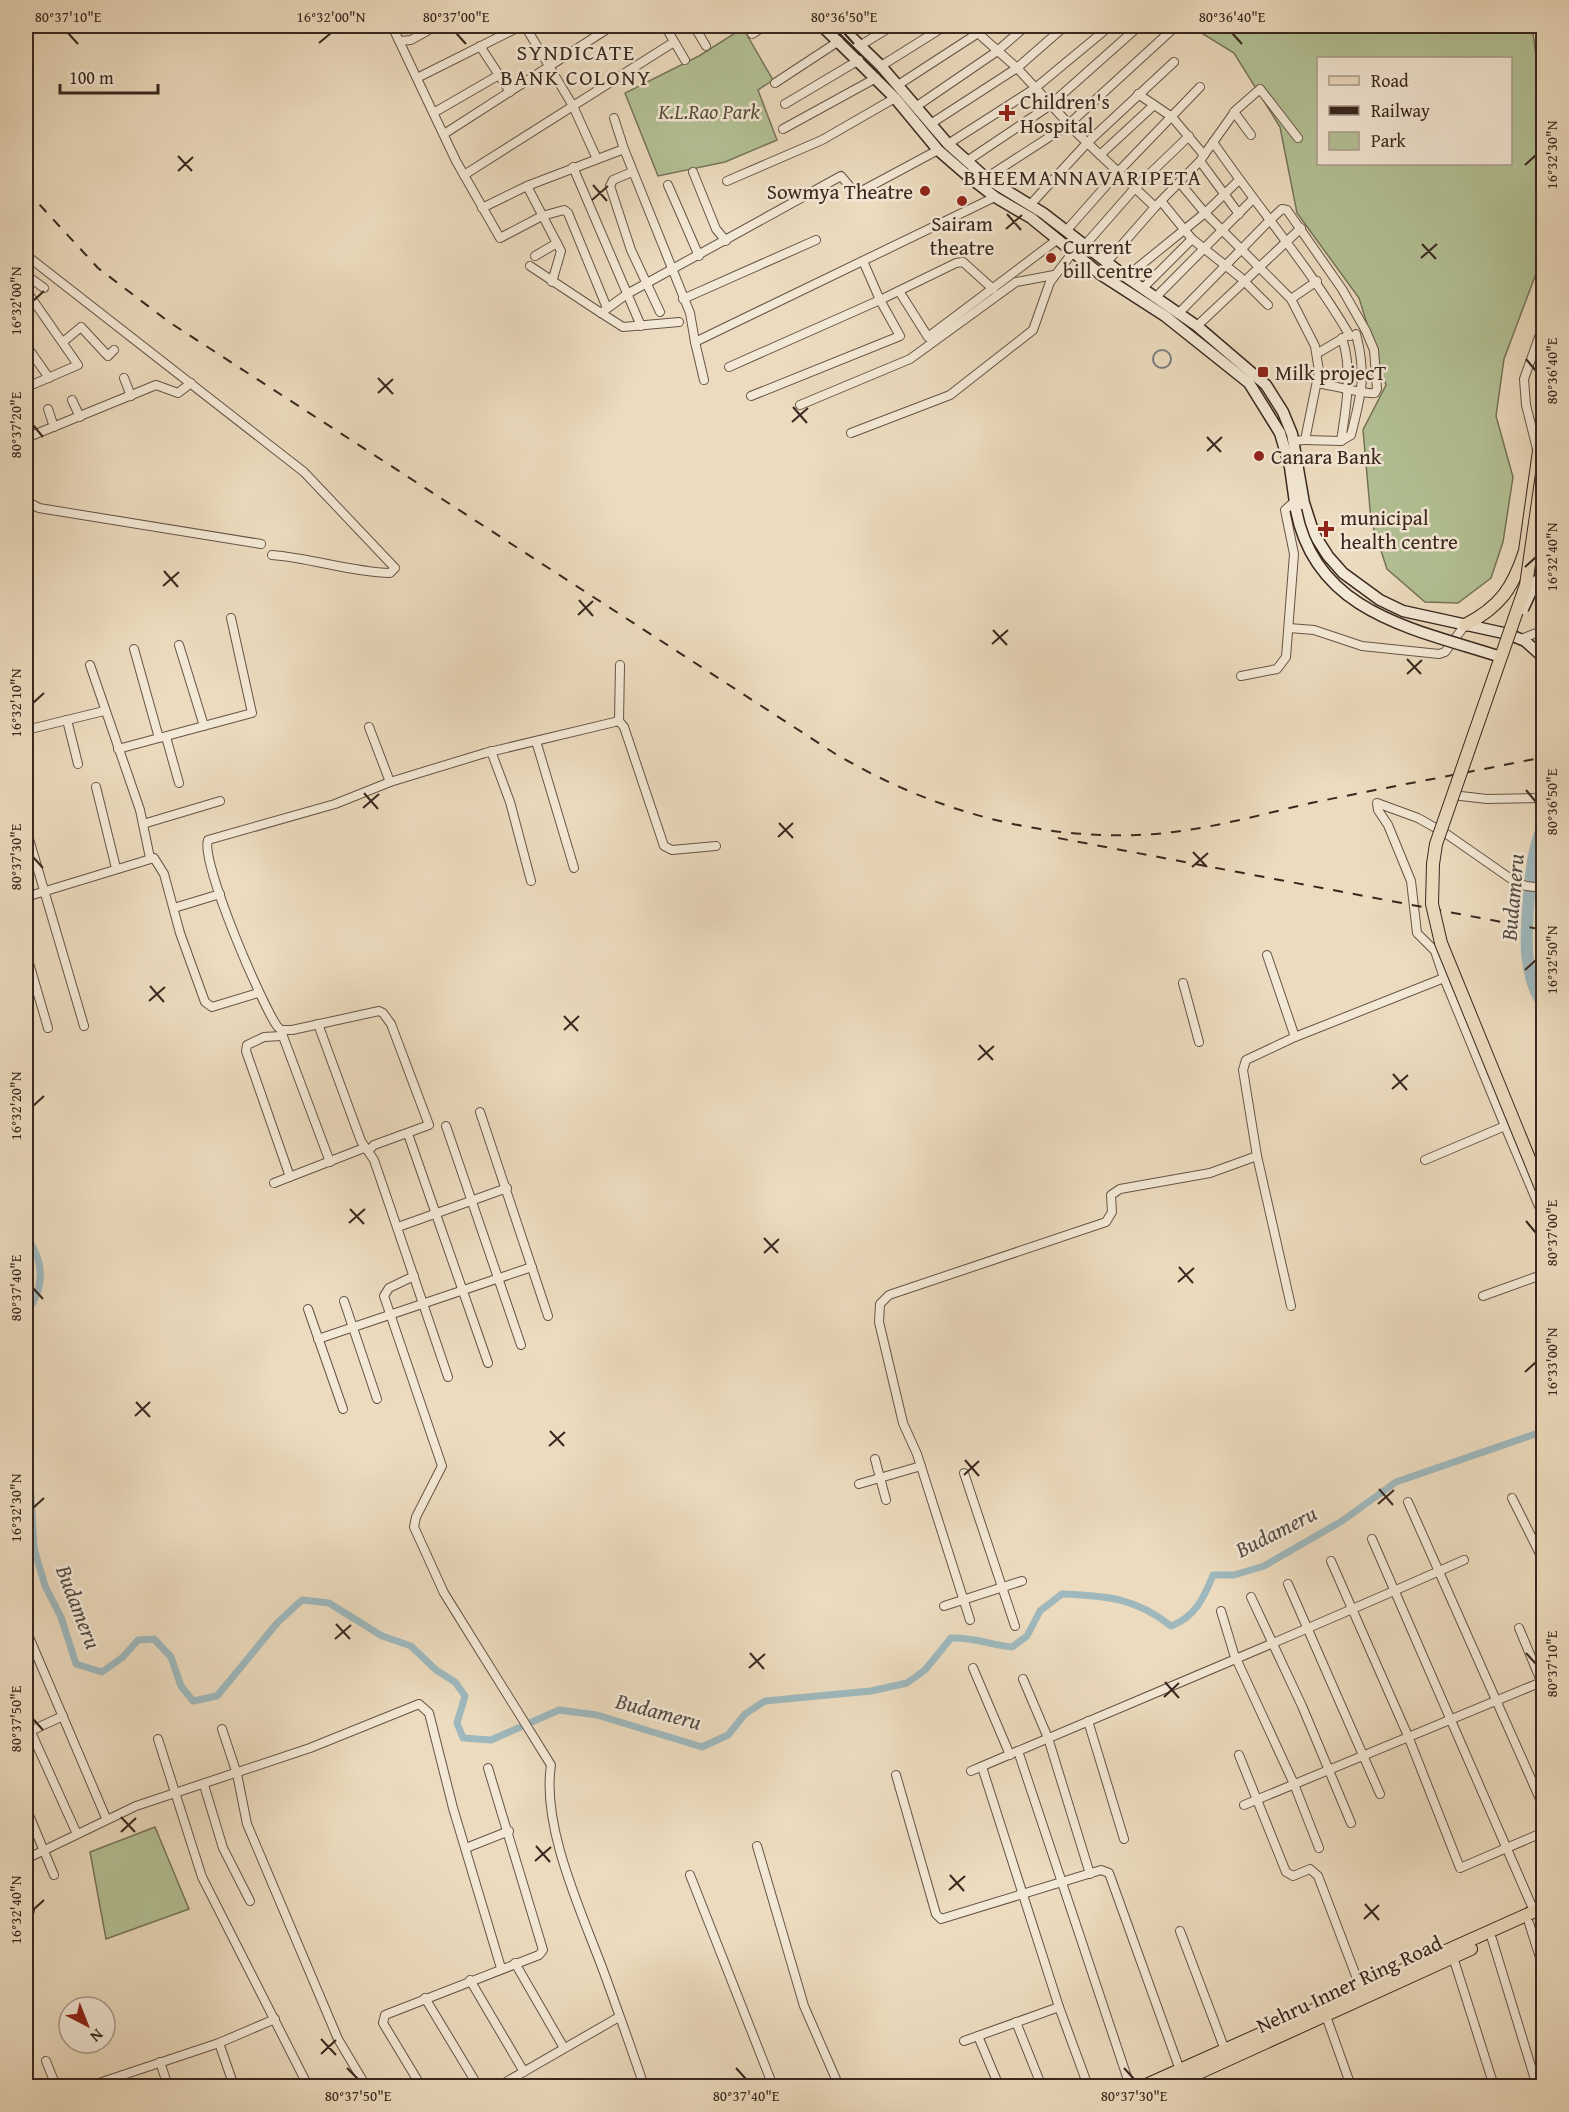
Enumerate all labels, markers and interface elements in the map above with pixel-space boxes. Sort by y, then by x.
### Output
text: 80°37'10"E [35,6,102,27]
text: 16°32'00"N [297,6,366,27]
text: 80°37'00"E [423,6,490,27]
text: 80°36'50"E [811,6,878,27]
text: 80°36'40"E [1199,6,1266,27]
district label: SYNDICATE BANK COLONY [500,36,652,93]
scale bar [60,57,158,95]
legend [1317,57,1512,165]
text: 100 m [69,64,114,91]
text: Road [1371,67,1409,94]
place label: Children's Hospital [1020,86,1110,141]
park label: K.L.Rao Park [657,96,760,127]
text: Railway [1371,97,1430,124]
marker: Children's Hospital [998,104,1016,122]
text: 16°32'30"N [1541,120,1562,189]
text: Park [1371,127,1407,154]
district label: BHEEMANNAVARIPETA [964,161,1202,193]
place label: Sowmya Theatre [767,176,913,207]
marker: Sowmya Theatre [918,184,932,198]
marker: Sairam theatre [955,194,969,208]
place label: Sairam theatre [930,208,994,263]
place label: Current bill centre [1063,231,1153,286]
marker: Current bill centre [1044,251,1058,265]
text: 16°32'00"N [5,266,26,335]
text: 80°36'40"E [1541,337,1562,404]
place label: Milk projecT [1275,357,1386,388]
marker: Milk projecT [1256,365,1270,379]
text: 80°37'20"E [5,391,26,458]
place label: Canara Bank [1271,441,1382,472]
marker: Canara Bank [1252,449,1266,463]
place label: municipal health centre [1340,502,1458,557]
marker: municipal health centre [1317,520,1335,538]
text: 16°32'40"N [1541,522,1562,591]
text: 16°32'10"N [5,668,26,737]
text: 80°36'50"E [1541,768,1562,835]
text: 80°37'30"E [5,823,26,890]
water label: Budameru [1492,852,1532,943]
text: 16°32'50"N [1541,925,1562,994]
text: 16°32'20"N [5,1071,26,1140]
text: 80°37'00"E [1541,1199,1562,1266]
text: 80°37'40"E [5,1254,26,1321]
text: 16°33'00"N [1541,1327,1562,1396]
text: 16°32'30"N [5,1473,26,1542]
water label: Budameru [1229,1497,1322,1566]
water label: Budameru [48,1559,110,1654]
text: 80°37'10"E [1541,1630,1562,1697]
water label: Budameru [612,1684,705,1738]
text: 80°37'50"E [5,1685,26,1752]
text: 16°32'40"N [5,1875,26,1944]
street label: Nehru Inner Ring Road [1251,1927,1448,2041]
north arrow [57,1995,117,2055]
text: N [85,2024,109,2049]
text: 80°37'50"E [325,2085,392,2106]
text: 80°37'40"E [713,2085,780,2106]
text: 80°37'30"E [1101,2085,1168,2106]

